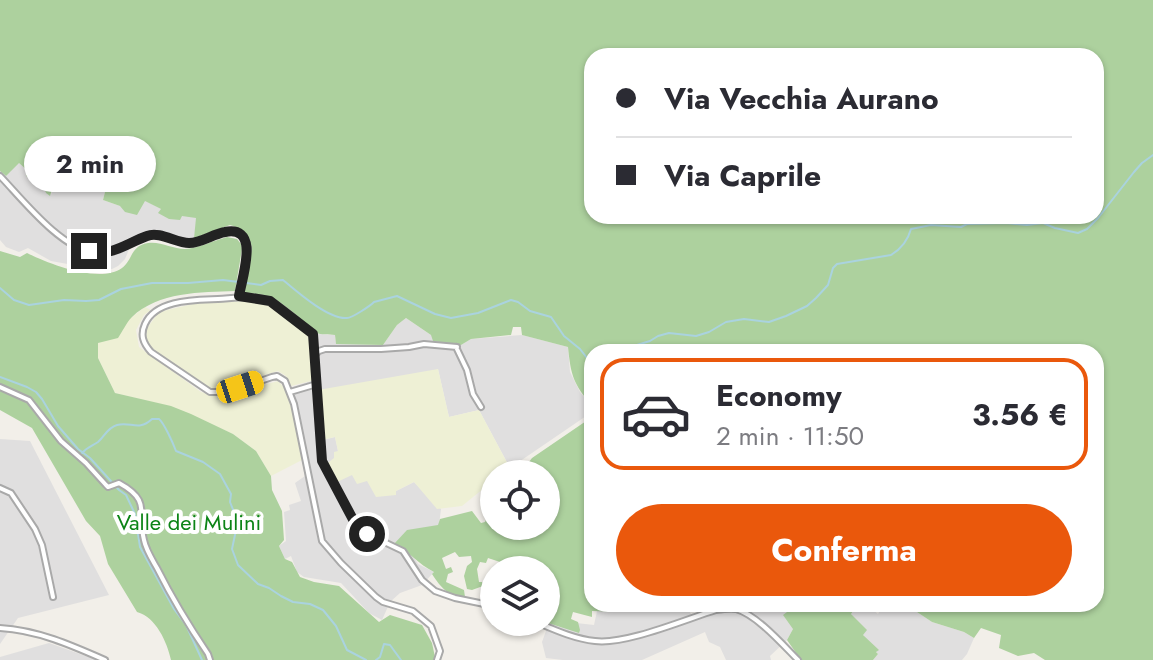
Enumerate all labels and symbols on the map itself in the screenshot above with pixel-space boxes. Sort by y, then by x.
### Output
callout: 2 min [23,135,155,191]
route end [71,233,107,269]
car [213,368,267,406]
park label: Valle dei Mulini [117,506,261,538]
route start [349,516,385,552]

